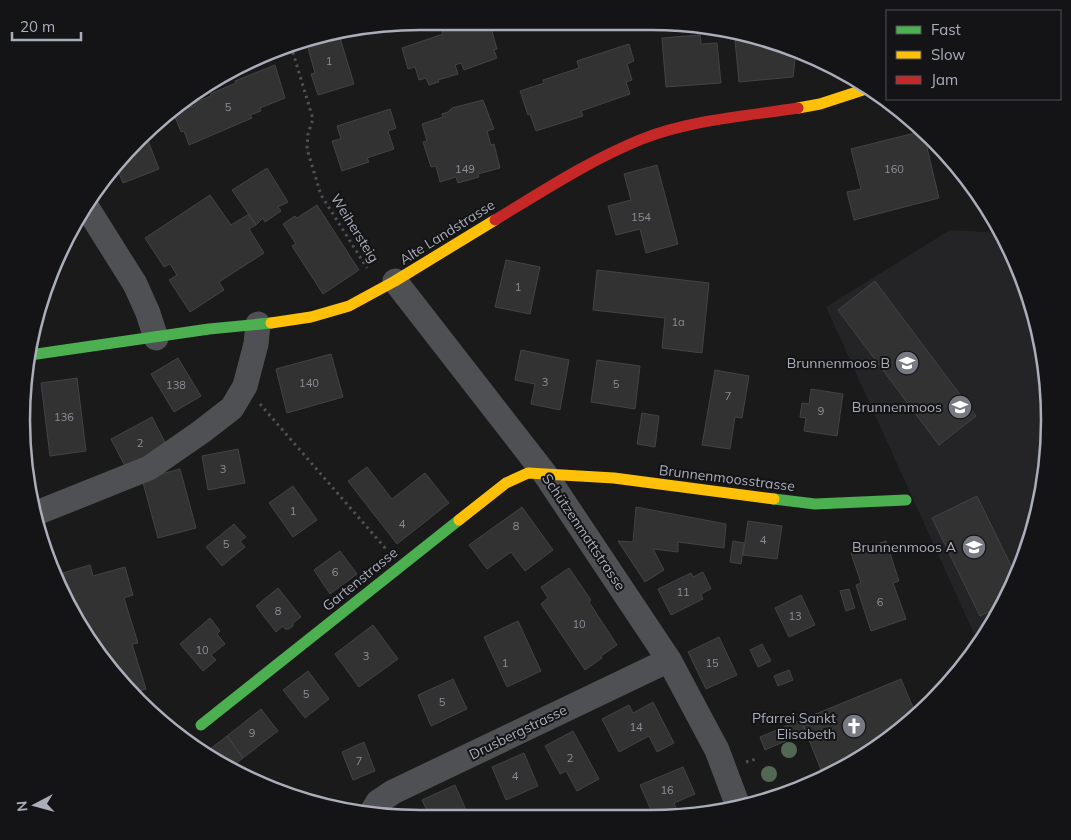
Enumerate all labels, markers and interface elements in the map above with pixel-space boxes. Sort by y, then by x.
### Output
scale bar [12,10,81,42]
legend [886,10,1061,100]
text: 20 m [20,17,55,36]
text: Fast [931,20,961,39]
text: Slow [931,45,965,64]
house number: 1 [326,54,332,68]
text: Jam [931,70,958,89]
house number: 5 [225,100,232,114]
house number: 149 [455,162,475,176]
house number: 160 [884,162,904,176]
street label: Weihersteig [327,190,383,266]
street label: Alte Landstrasse [396,195,498,269]
house number: 154 [631,210,651,224]
house number: 1 [515,280,521,294]
house number: 1a [671,315,685,329]
school or university icon: Brunnenmoos B [894,350,920,376]
place label: Brunnenmoos B [787,354,890,372]
house number: 3 [542,375,548,389]
house number: 140 [299,376,319,390]
house number: 5 [613,377,620,391]
house number: 138 [166,378,186,392]
house number: 7 [725,389,731,403]
school or university icon: Brunnenmoos [947,394,973,420]
place label: Brunnenmoos [852,398,942,416]
house number: 9 [818,404,824,418]
house number: 136 [54,410,74,424]
house number: 2 [137,436,144,450]
street label: Brunnenmoosstrasse [658,461,796,495]
house number: 3 [220,462,226,476]
street label: Schützenmattstrasse [538,470,630,594]
house number: 1 [290,504,296,518]
house number: 4 [399,517,406,531]
house number: 8 [513,519,520,533]
house number: 4 [760,533,767,547]
school or university icon: Brunnenmoos A [961,534,987,560]
house number: 5 [223,537,230,551]
place label: Brunnenmoos A [852,538,957,556]
street label: Gartenstrasse [319,543,401,615]
house number: 6 [332,565,339,579]
house number: 11 [676,585,690,599]
house number: 6 [877,595,884,609]
house number: 8 [275,604,282,618]
house number: 13 [788,609,802,623]
house number: 10 [572,617,586,631]
house number: 10 [195,643,209,657]
house number: 3 [363,649,369,663]
house number: 1 [502,656,508,670]
house number: 15 [705,656,719,670]
house number: 5 [303,687,310,701]
house number: 5 [439,695,446,709]
street label: Drusbergstrasse [466,701,570,763]
place label: Pfarrei Sankt Elisabeth [752,709,836,743]
church icon: Pfarrei Sankt Elisabeth [841,713,867,739]
house number: 14 [629,720,643,734]
house number: 9 [249,726,255,740]
house number: 2 [567,751,574,765]
house number: 7 [356,754,362,768]
house number: 4 [512,769,519,783]
north arrow [10,780,60,830]
house number: 16 [660,783,674,797]
text: N [13,800,32,813]

